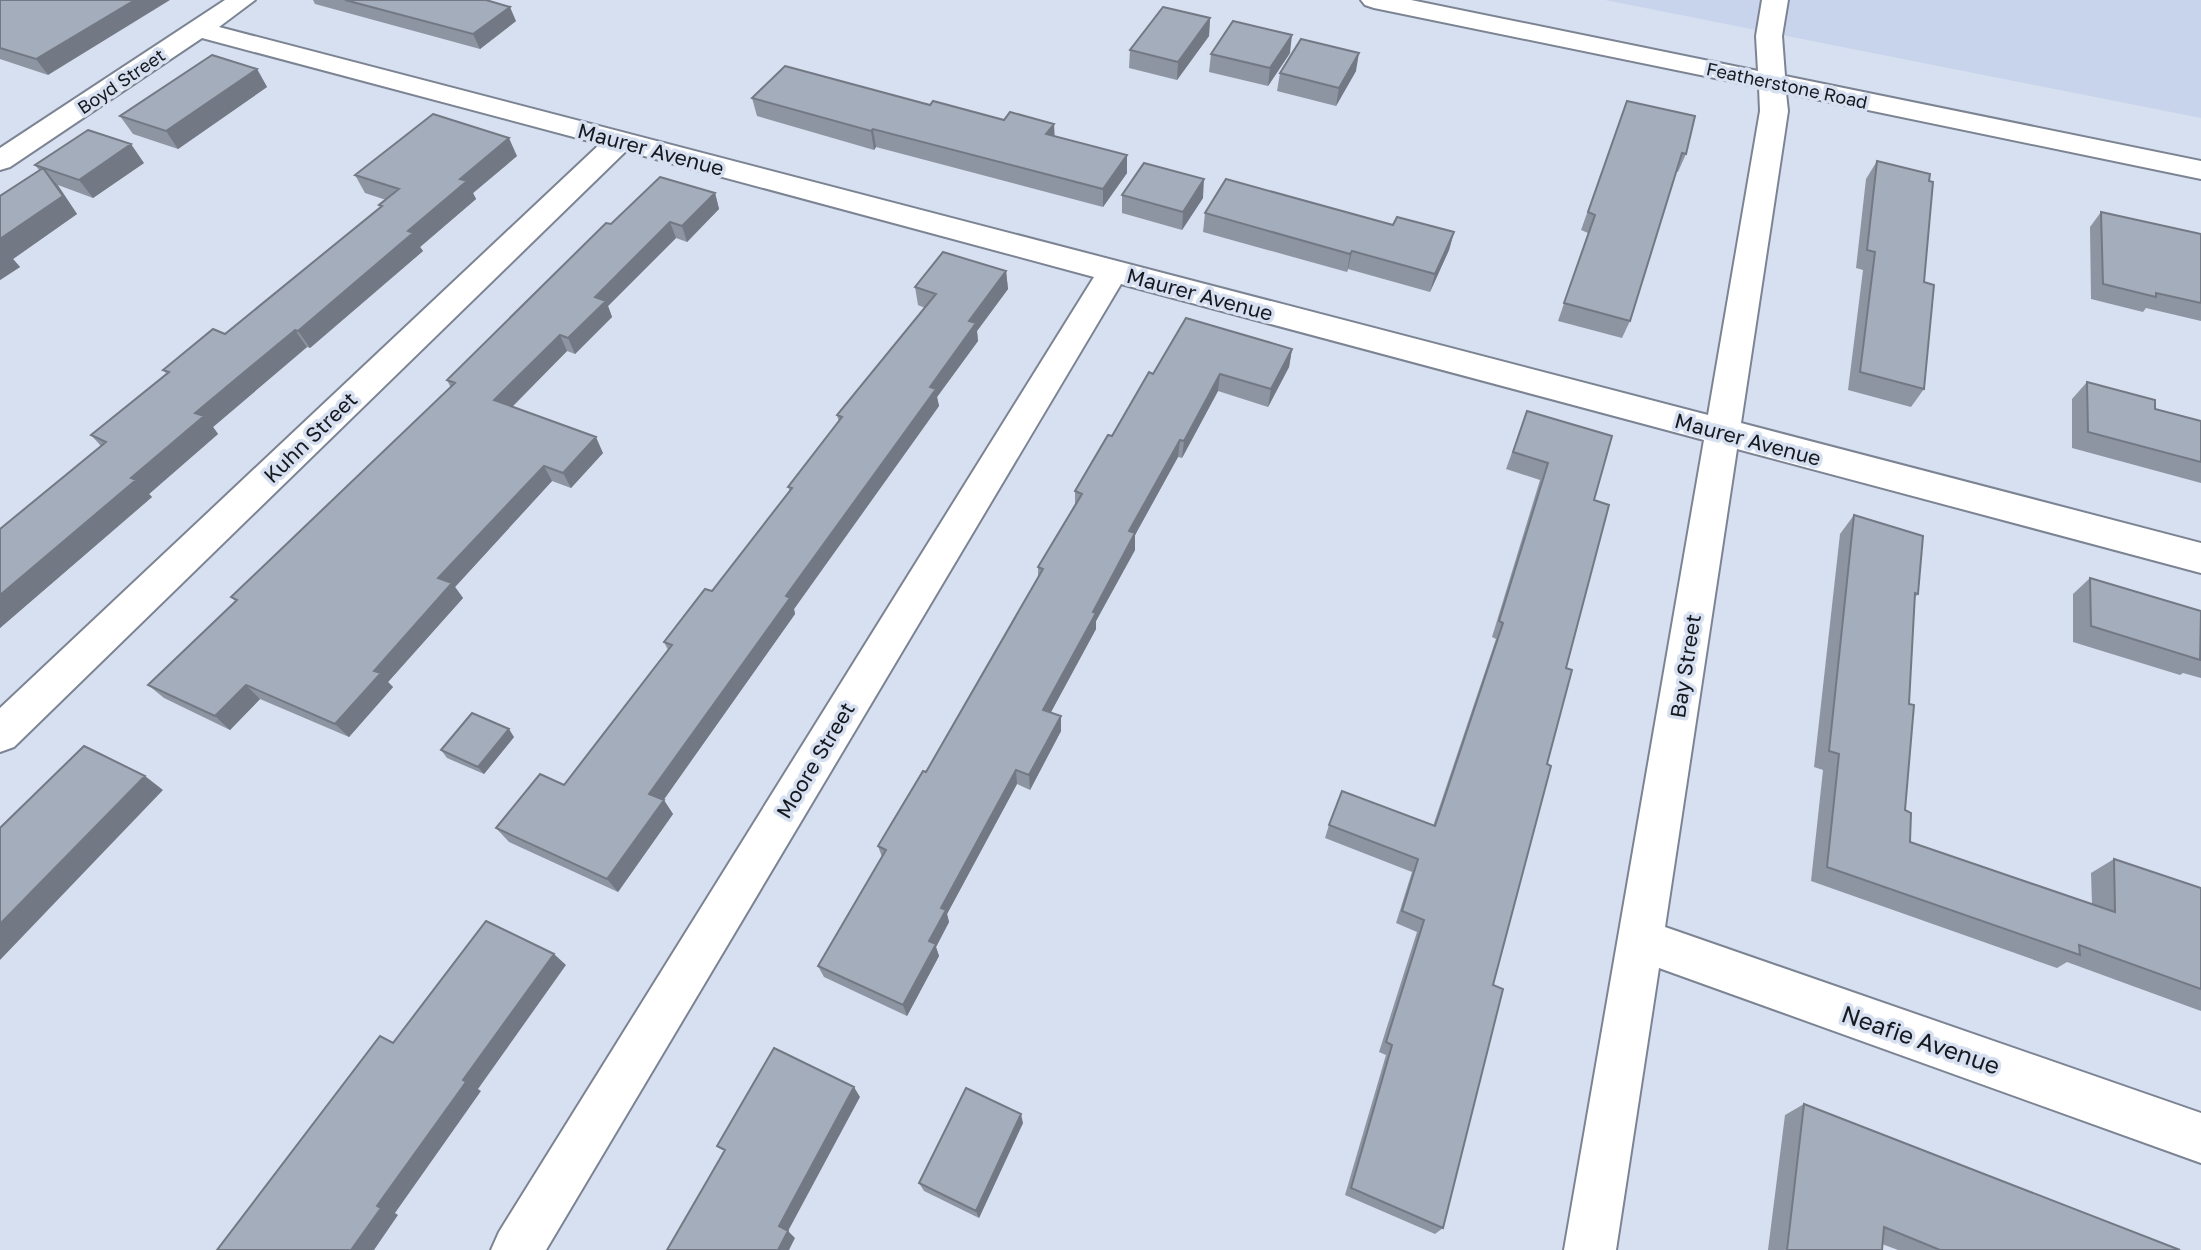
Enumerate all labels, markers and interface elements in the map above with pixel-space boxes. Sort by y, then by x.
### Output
street label: Boyd Street [73,44,169,118]
street label: Featherstone Road [1704,57,1870,113]
street label: Maurer Avenue [575,117,727,181]
street label: Maurer Avenue [1124,262,1276,326]
street label: Kuhn Street [258,386,362,488]
street label: Maurer Avenue [1672,407,1824,471]
street label: Bay Street [1664,612,1706,720]
street label: Moore Street [770,697,860,823]
street label: Neafie Avenue [1838,998,2004,1080]

